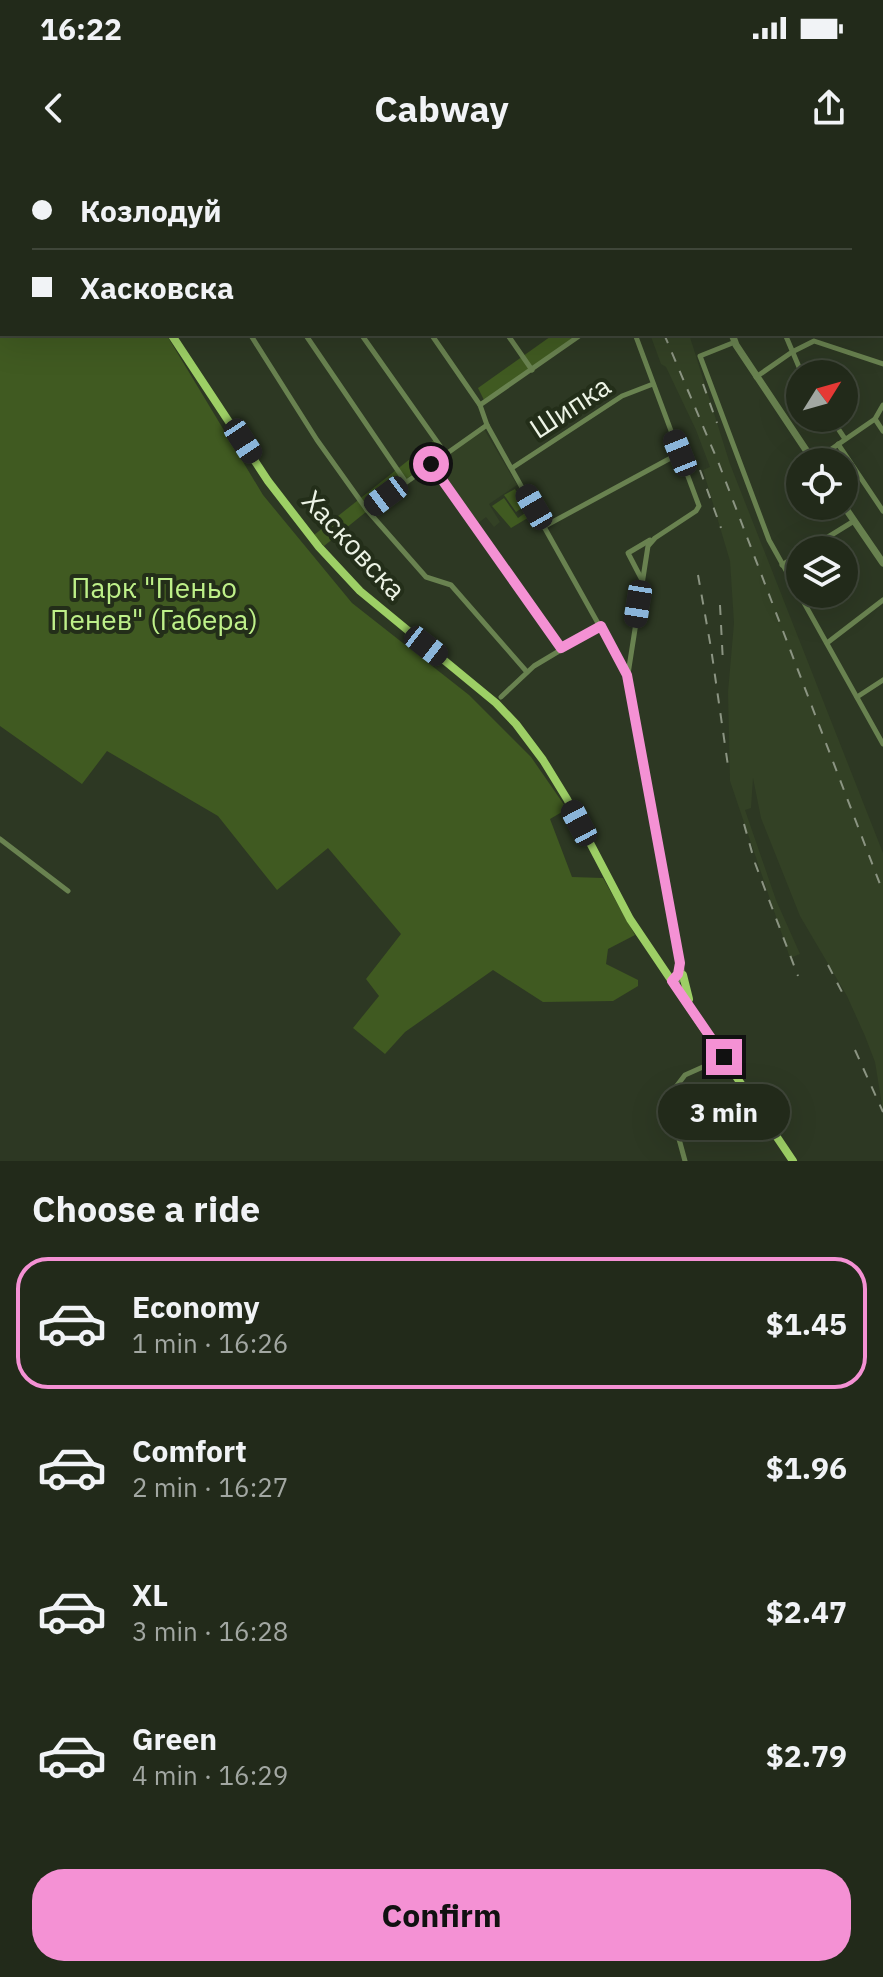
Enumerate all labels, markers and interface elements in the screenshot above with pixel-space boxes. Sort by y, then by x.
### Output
text: 16:22 [40,9,122,48]
text: Cabway [374,85,509,132]
icon: back [32,86,76,130]
icon: share [807,86,851,130]
text: Козлодуй [80,191,222,230]
text: Хасковска [80,268,234,307]
north arrow [786,360,858,432]
map controls [786,360,858,608]
street label: Шипка [522,367,617,446]
car [220,414,266,468]
car [660,426,700,480]
route start [413,446,449,482]
button: locate [786,448,858,520]
car [360,472,412,520]
car [512,480,556,534]
street label: Хасковска [294,482,414,607]
button: layers [786,536,858,608]
park label: Парк "Пеньо Пенев" (Габера) [50,569,258,638]
car [622,578,654,630]
car [400,622,452,670]
car [557,796,601,850]
route end [706,1039,742,1075]
callout: 3 min [658,1085,790,1141]
text: 3 min [690,1095,758,1129]
text: Choose a ride [32,1185,260,1232]
icon: car [36,1287,108,1359]
text: Economy [132,1287,260,1326]
text: $1.45 [766,1304,847,1343]
text: 1 min · 16:26 [132,1326,288,1360]
icon: car [36,1431,108,1503]
text: Comfort [132,1431,247,1470]
text: $1.96 [766,1448,847,1487]
text: 2 min · 16:27 [132,1470,288,1504]
icon: car [36,1575,108,1647]
text: XL [132,1575,168,1614]
text: $2.47 [766,1592,847,1631]
text: 3 min · 16:28 [132,1614,288,1648]
icon: car [36,1719,108,1791]
text: Green [132,1719,217,1758]
text: $2.79 [766,1736,847,1775]
text: 4 min · 16:29 [132,1758,288,1792]
button: Confirm [32,1869,851,1961]

